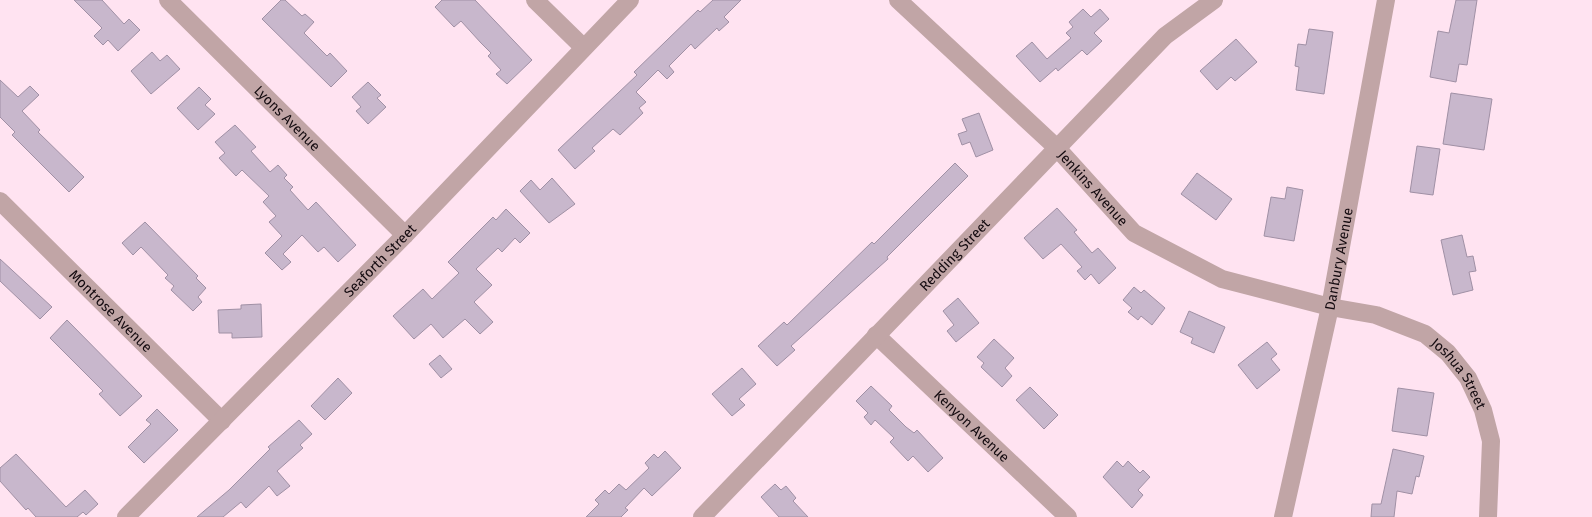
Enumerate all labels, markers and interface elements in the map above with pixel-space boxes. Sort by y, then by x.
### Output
street label: Lyons Avenue [251,82,324,155]
street label: Jenkins Avenue [1054,146,1132,229]
street label: Danbury Avenue [1321,206,1356,312]
street label: Redding Street [916,214,994,294]
street label: Seaforth Street [340,220,420,300]
street label: Montrose Avenue [66,266,156,356]
street label: Joshua Street [1428,334,1490,413]
street label: Kenyon Avenue [931,386,1013,465]

